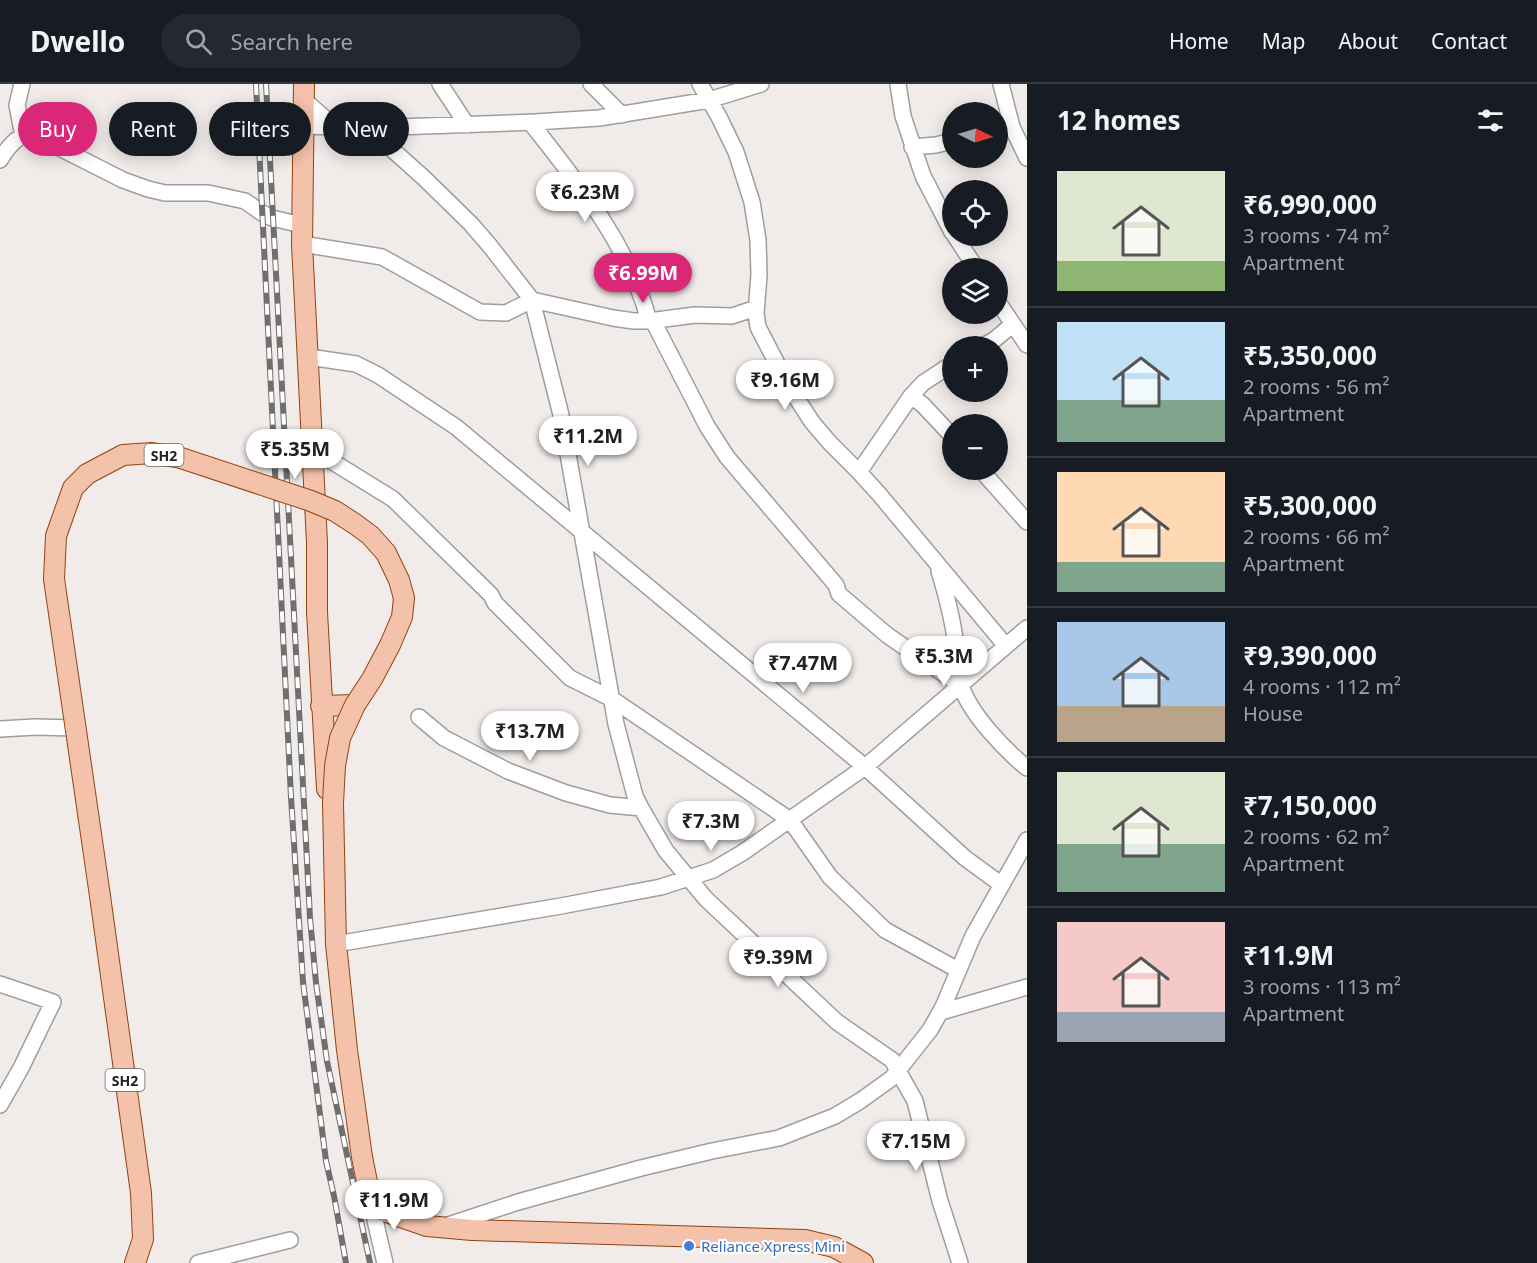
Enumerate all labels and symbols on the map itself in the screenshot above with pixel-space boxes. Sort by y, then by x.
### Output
north arrow [942,102,1008,168]
pin: ₹6.23M [536,172,634,223]
pin: ₹6.99M [594,253,692,304]
pin: ₹9.16M [736,360,834,411]
pin: ₹11.2M [539,416,637,467]
pin: ₹5.35M [246,429,344,480]
road number: SH2 [144,444,184,466]
pin: ₹5.3M [902,636,986,687]
pin: ₹7.47M [754,643,852,694]
pin: ₹13.7M [481,711,579,762]
pin: ₹7.3M [669,801,753,852]
pin: ₹9.39M [729,937,827,988]
road number: SH2 [106,1069,144,1091]
pin: ₹7.15M [867,1121,965,1172]
pin: ₹11.9M [345,1180,443,1231]
place label: Reliance Xpress Mini [701,1236,845,1256]
marker: Reliance Xpress Mini [682,1239,696,1253]

